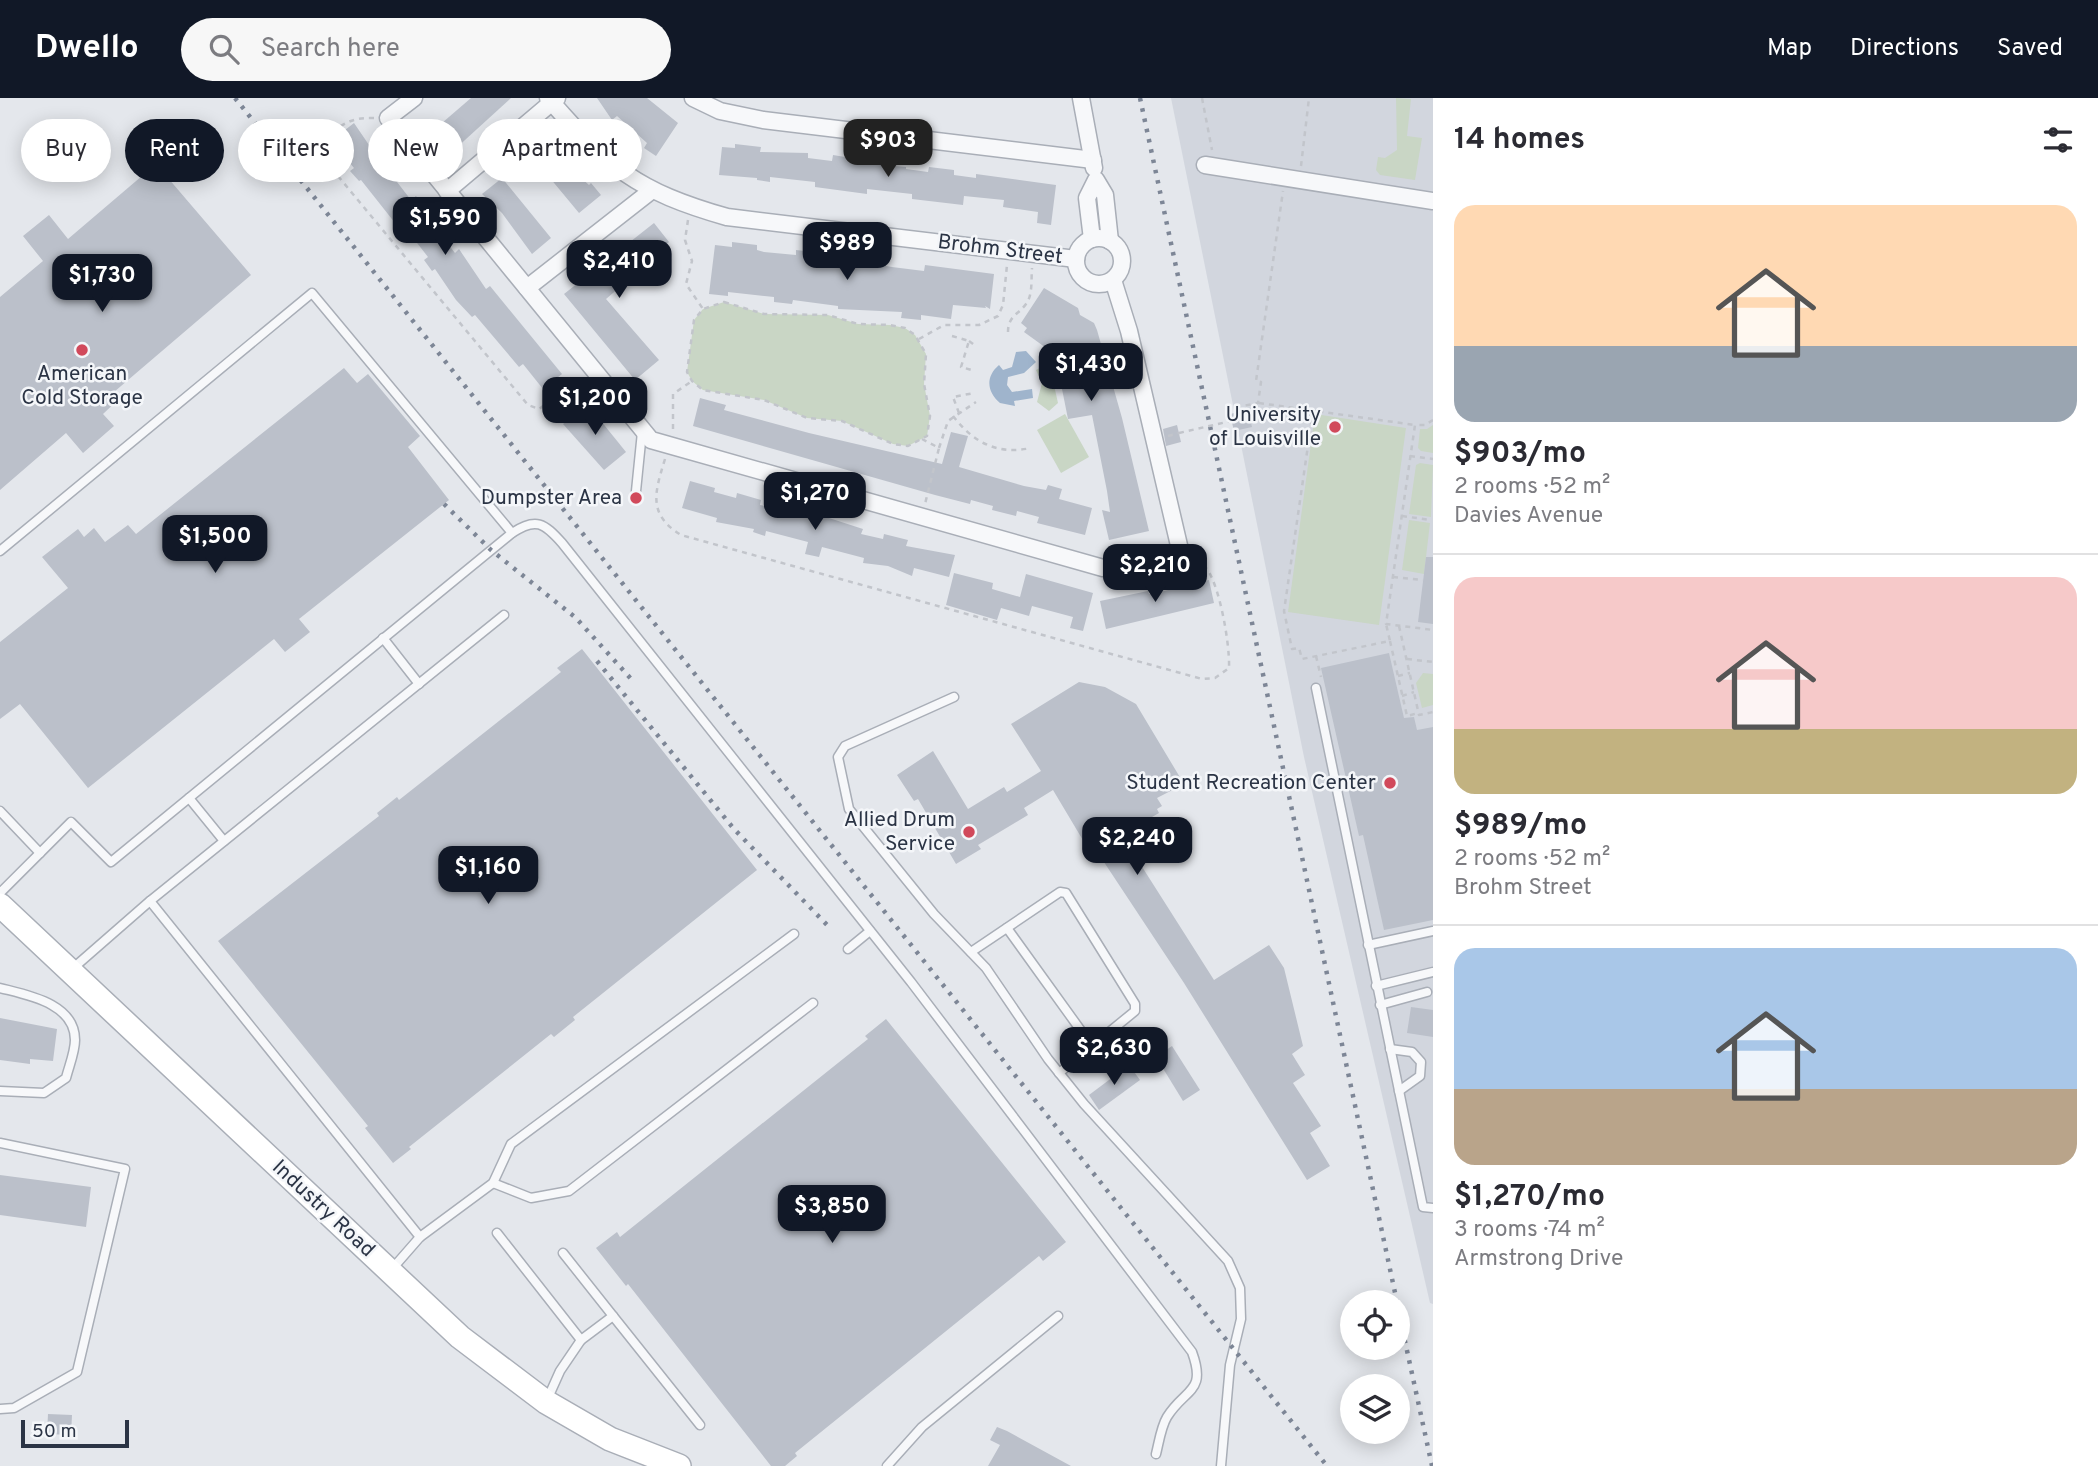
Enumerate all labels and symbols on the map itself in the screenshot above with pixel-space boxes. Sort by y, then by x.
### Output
pin: $903 [847,120,929,179]
pin: $1,590 [388,198,502,257]
pin: $989 [806,222,888,282]
street label: Brohm Street [936,229,1064,271]
pin: $2,410 [562,240,676,300]
pin: $1,730 [45,254,159,314]
marker: American Cold Storage [74,342,90,358]
pin: $1,430 [1034,344,1148,403]
place label: American Cold Storage [21,361,143,412]
pin: $1,200 [538,378,652,437]
place label: University of Louisville [1209,402,1321,453]
marker: University of Louisville [1327,419,1343,435]
pin: $1,270 [758,472,872,532]
place label: Dumpster Area [481,485,622,512]
marker: Dumpster Area [628,490,644,506]
pin: $1,500 [158,516,272,575]
pin: $2,210 [1098,545,1212,604]
place label: Student Recreation Center [1126,770,1376,797]
marker: Student Recreation Center [1382,775,1398,791]
place label: Allied Drum Service [844,807,955,858]
pin: $2,240 [1080,818,1194,877]
marker: Allied Drum Service [961,824,977,840]
pin: $1,160 [431,846,545,906]
pin: $2,630 [1057,1028,1171,1087]
street label: Industry Road [266,1154,380,1264]
pin: $3,850 [775,1186,889,1245]
scale bar [21,1417,130,1449]

